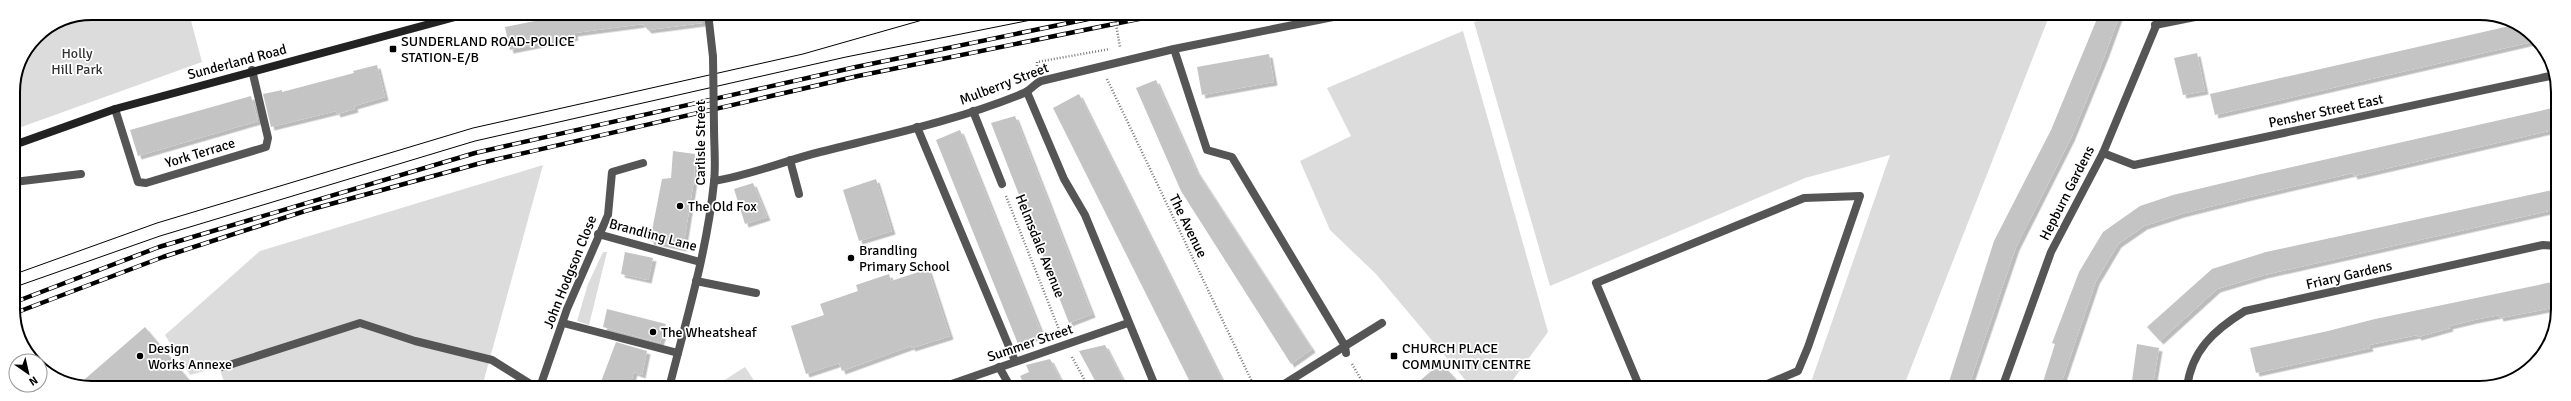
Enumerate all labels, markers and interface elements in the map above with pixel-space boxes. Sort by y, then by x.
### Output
place label: SUNDERLAND ROAD-POLICE STATION-E/B [401,33,575,66]
street label: Sunderland Road [186,41,288,83]
marker: SUNDERLAND ROAD-POLICE STATION-E/B [388,44,398,54]
park label: Holly Hill Park [51,45,103,78]
street label: Mulberry Street [957,59,1051,109]
street label: Pensher Street East [2267,91,2385,131]
street label: Carlisle Street [692,100,709,186]
street label: York Terrace [163,134,237,172]
street label: Hepburn Gardens [2036,143,2098,243]
street label: Helmsdale Avenue [1011,192,1069,300]
street label: The Avenue [1165,192,1211,260]
place label: The Old Fox [688,198,757,215]
marker: The Old Fox [675,201,685,211]
street label: John Hodgson Close [540,213,600,331]
street label: Brandling Lane [607,215,699,255]
place label: Brandling Primary School [859,242,950,275]
marker: Brandling Primary School [846,253,856,263]
street label: Friary Gardens [2304,257,2394,293]
street label: Summer Street [985,320,1075,366]
place label: The Wheatsheaf [661,324,758,341]
marker: The Wheatsheaf [648,327,658,337]
place label: Design Works Annexe [148,340,232,373]
place label: CHURCH PLACE COMMUNITY CENTRE [1402,340,1531,373]
marker: Design Works Annexe [135,351,145,361]
marker: CHURCH PLACE COMMUNITY CENTRE [1389,351,1399,361]
north arrow [8,353,48,393]
text: N [27,373,40,388]

